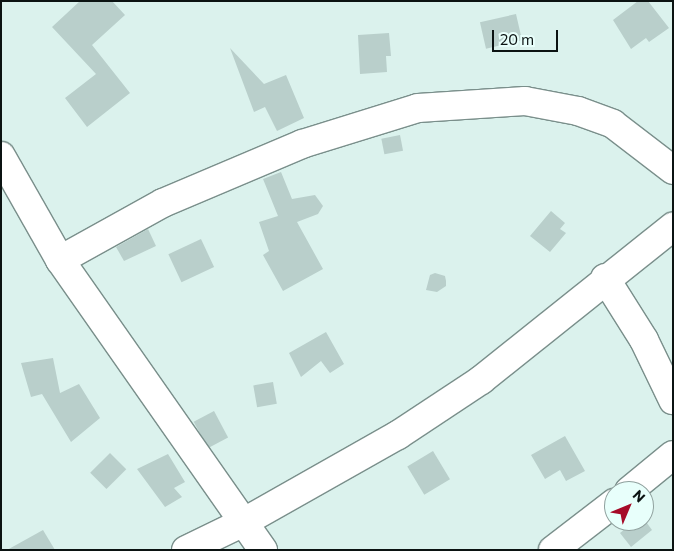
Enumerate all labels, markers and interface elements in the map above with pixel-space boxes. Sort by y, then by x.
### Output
scale bar [494,20,560,52]
text: 20 m [500,30,534,48]
north arrow [604,481,654,531]
text: N [630,486,649,505]

